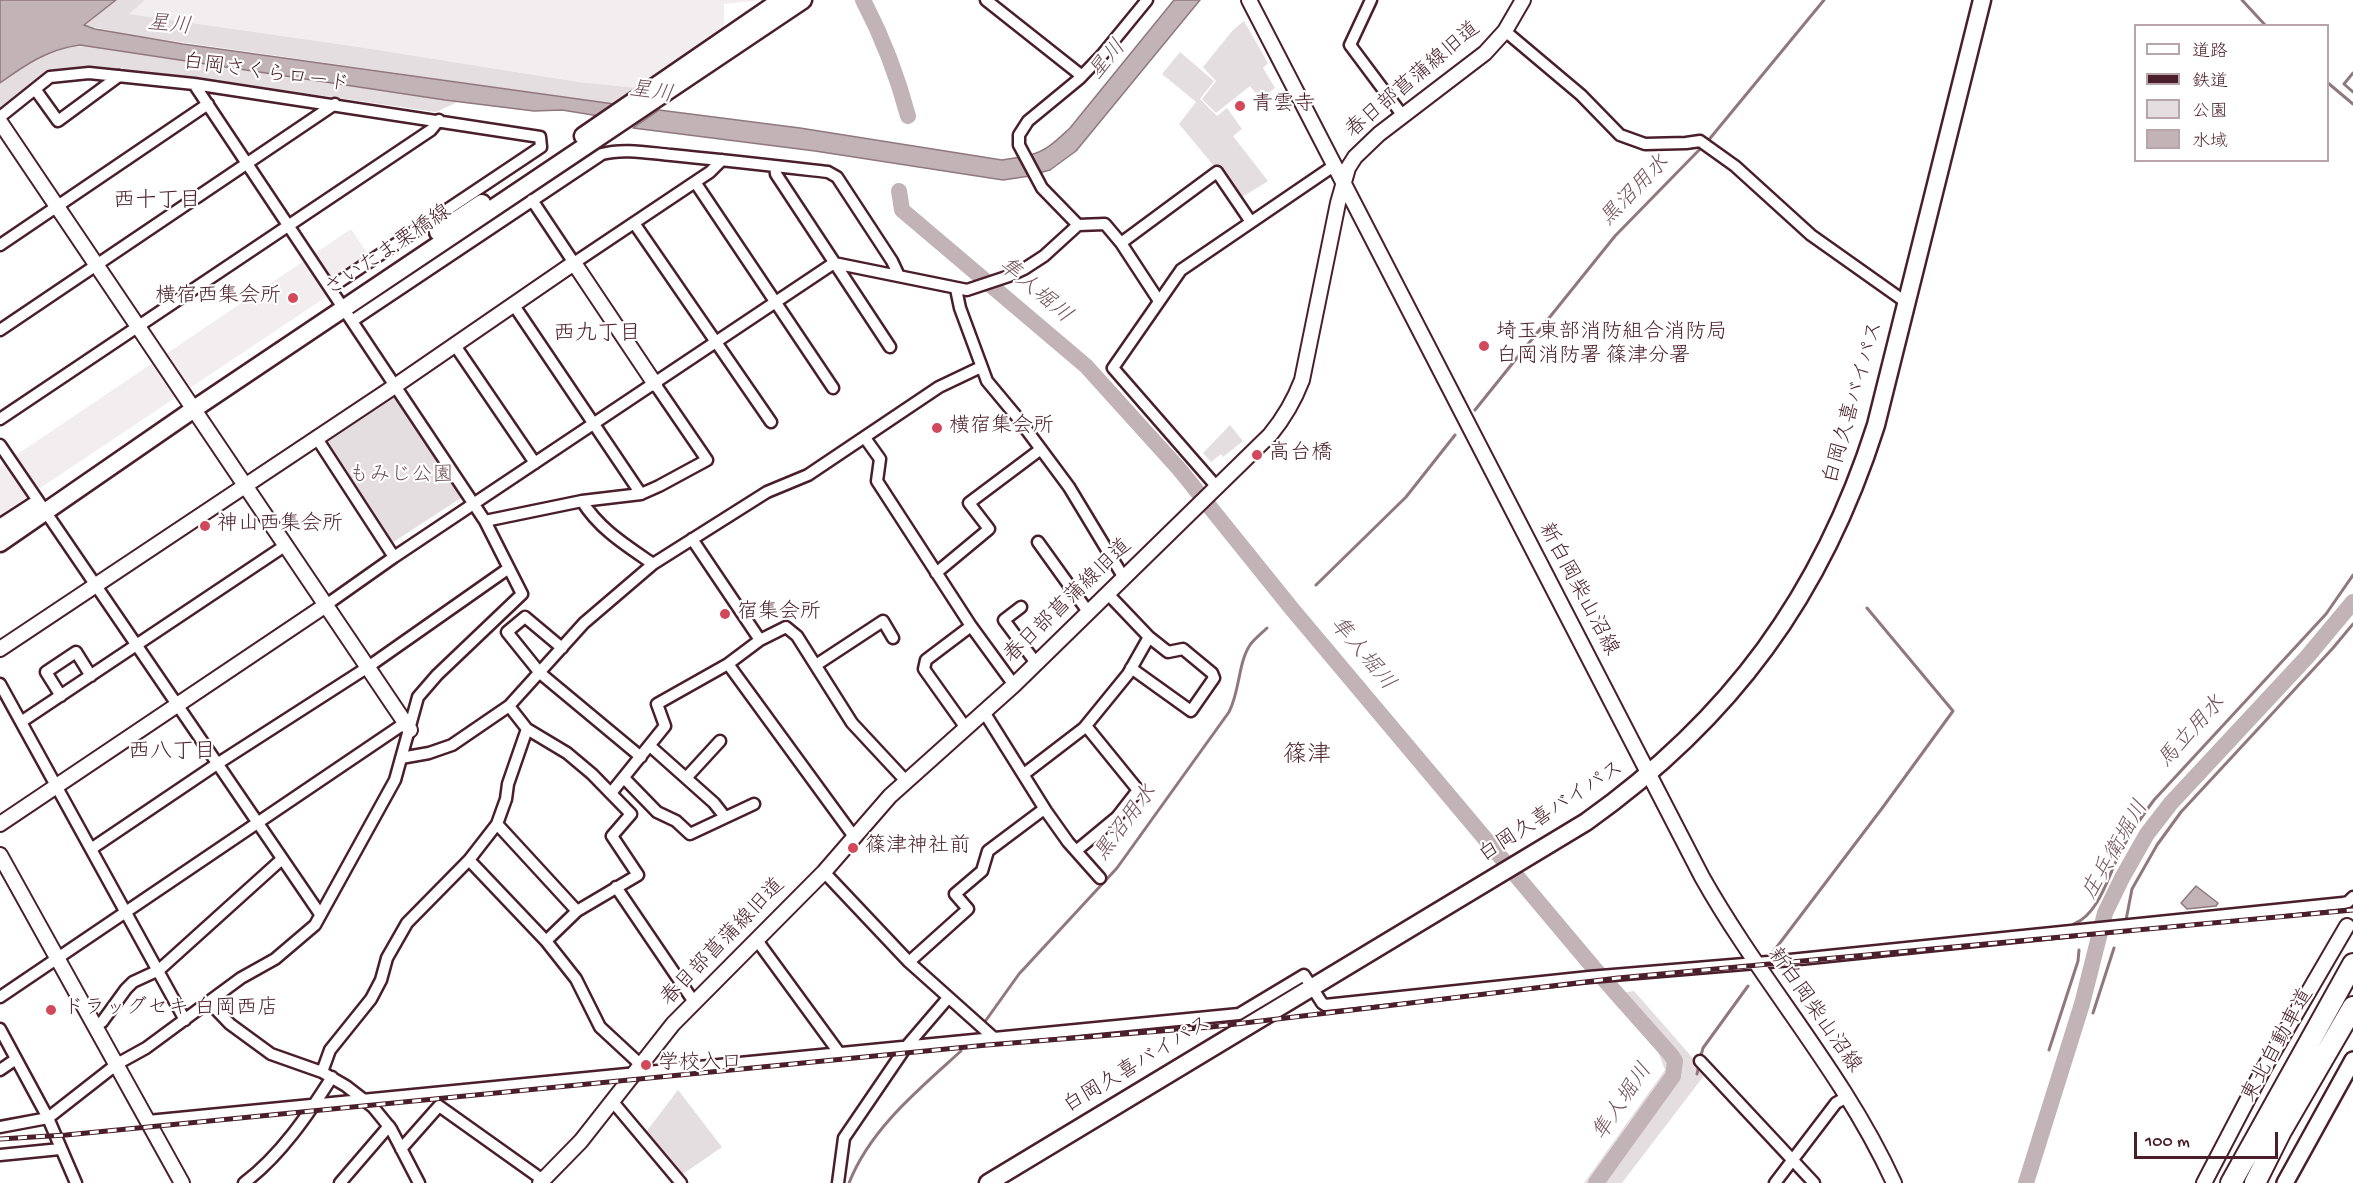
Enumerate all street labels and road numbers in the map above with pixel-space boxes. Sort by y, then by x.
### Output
street label: 春日部菖蒲線旧道 [1342,17,1486,145]
street label: 白岡さくらロード [181,51,351,99]
street label: さいたま栗橋線 [321,200,457,304]
street label: 白岡久喜バイパス [1820,319,1890,487]
street label: 新白岡柴山沼線 [1531,519,1623,661]
street label: 春日部菖蒲線旧道 [1000,535,1138,669]
street label: 白岡久喜バイパス [1475,757,1629,869]
street label: 春日部菖蒲線旧道 [657,874,791,1012]
street label: 新白岡柴山沼線 [1761,944,1865,1078]
street label: 東北自動車道 [2237,985,2321,1107]
street label: 白岡久喜バイパス [1060,1012,1216,1120]

